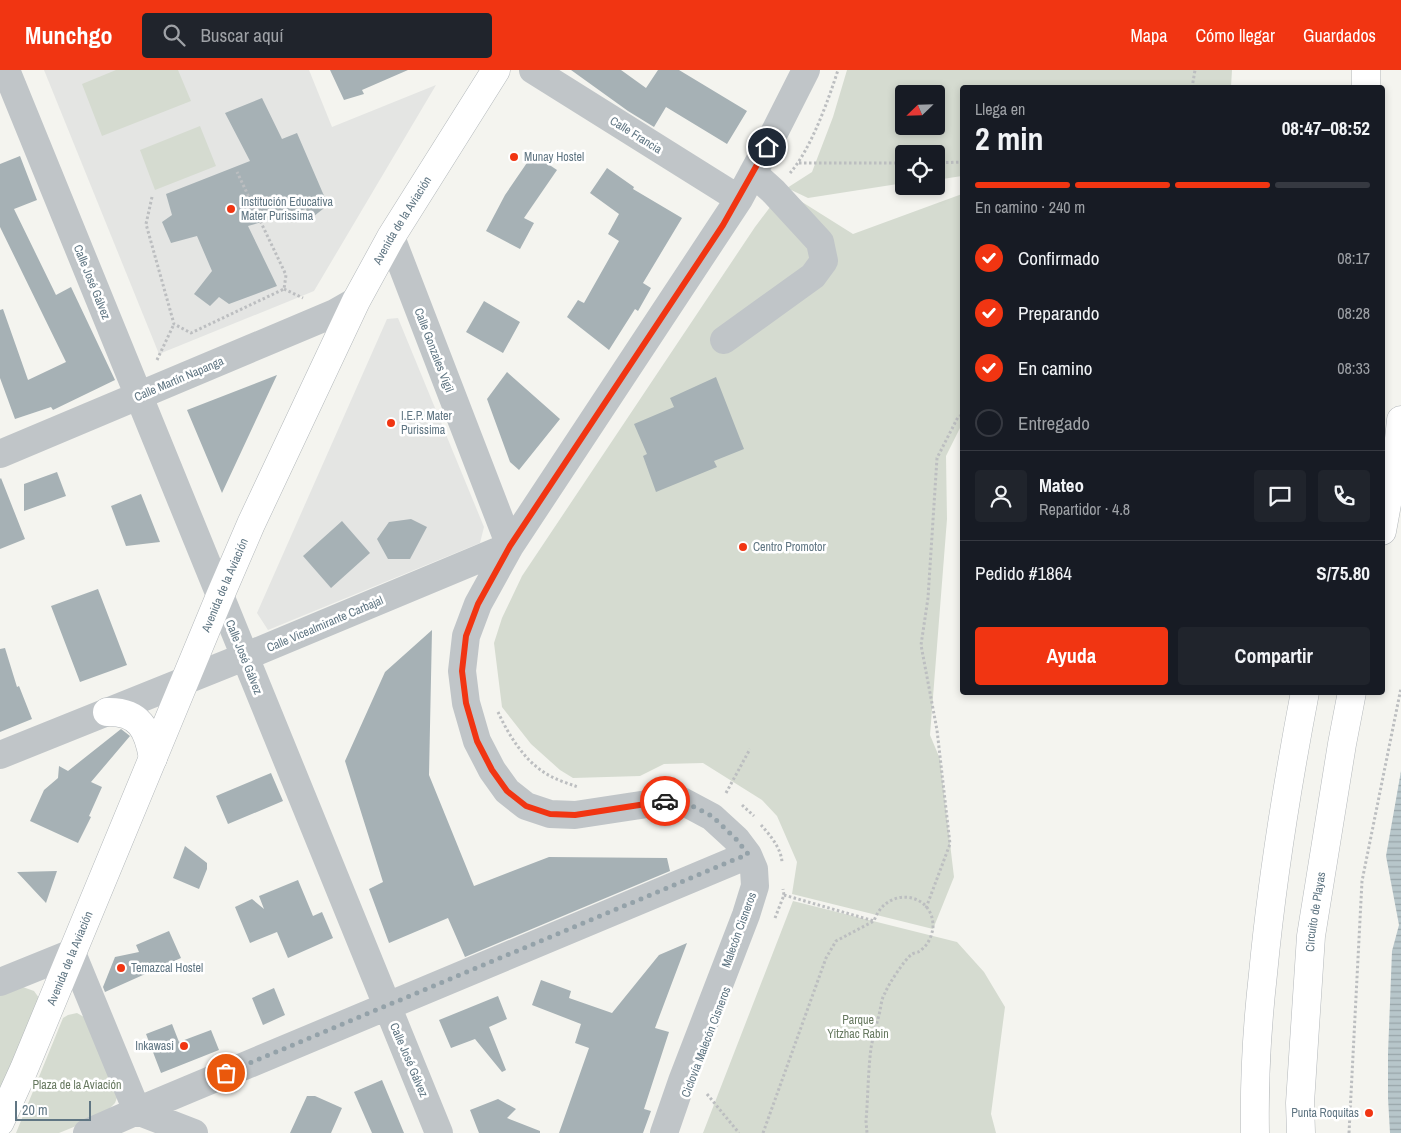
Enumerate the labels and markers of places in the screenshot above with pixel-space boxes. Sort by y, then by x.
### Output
pin [746,126,788,168]
place label: Munay Hostel [524,149,584,165]
marker: Munay Hostel [508,151,520,163]
place label: Institución Educativa Mater Purissima [241,194,333,224]
marker: Institución Educativa Mater Purissima [225,203,237,215]
place label: I.E.P. Mater Purissima [401,408,452,438]
marker: I.E.P. Mater Purissima [385,417,397,429]
place label: Centro Promotor [753,539,826,555]
marker: Centro Promotor [737,541,749,553]
place label: Temazcal Hostel [131,960,203,976]
marker: Temazcal Hostel [115,962,127,974]
place label: Inkawasi [135,1038,174,1054]
marker: Inkawasi [178,1040,190,1052]
pin [205,1052,247,1094]
place label: Punta Roquitas [1291,1105,1359,1121]
marker: Punta Roquitas [1363,1107,1375,1119]

